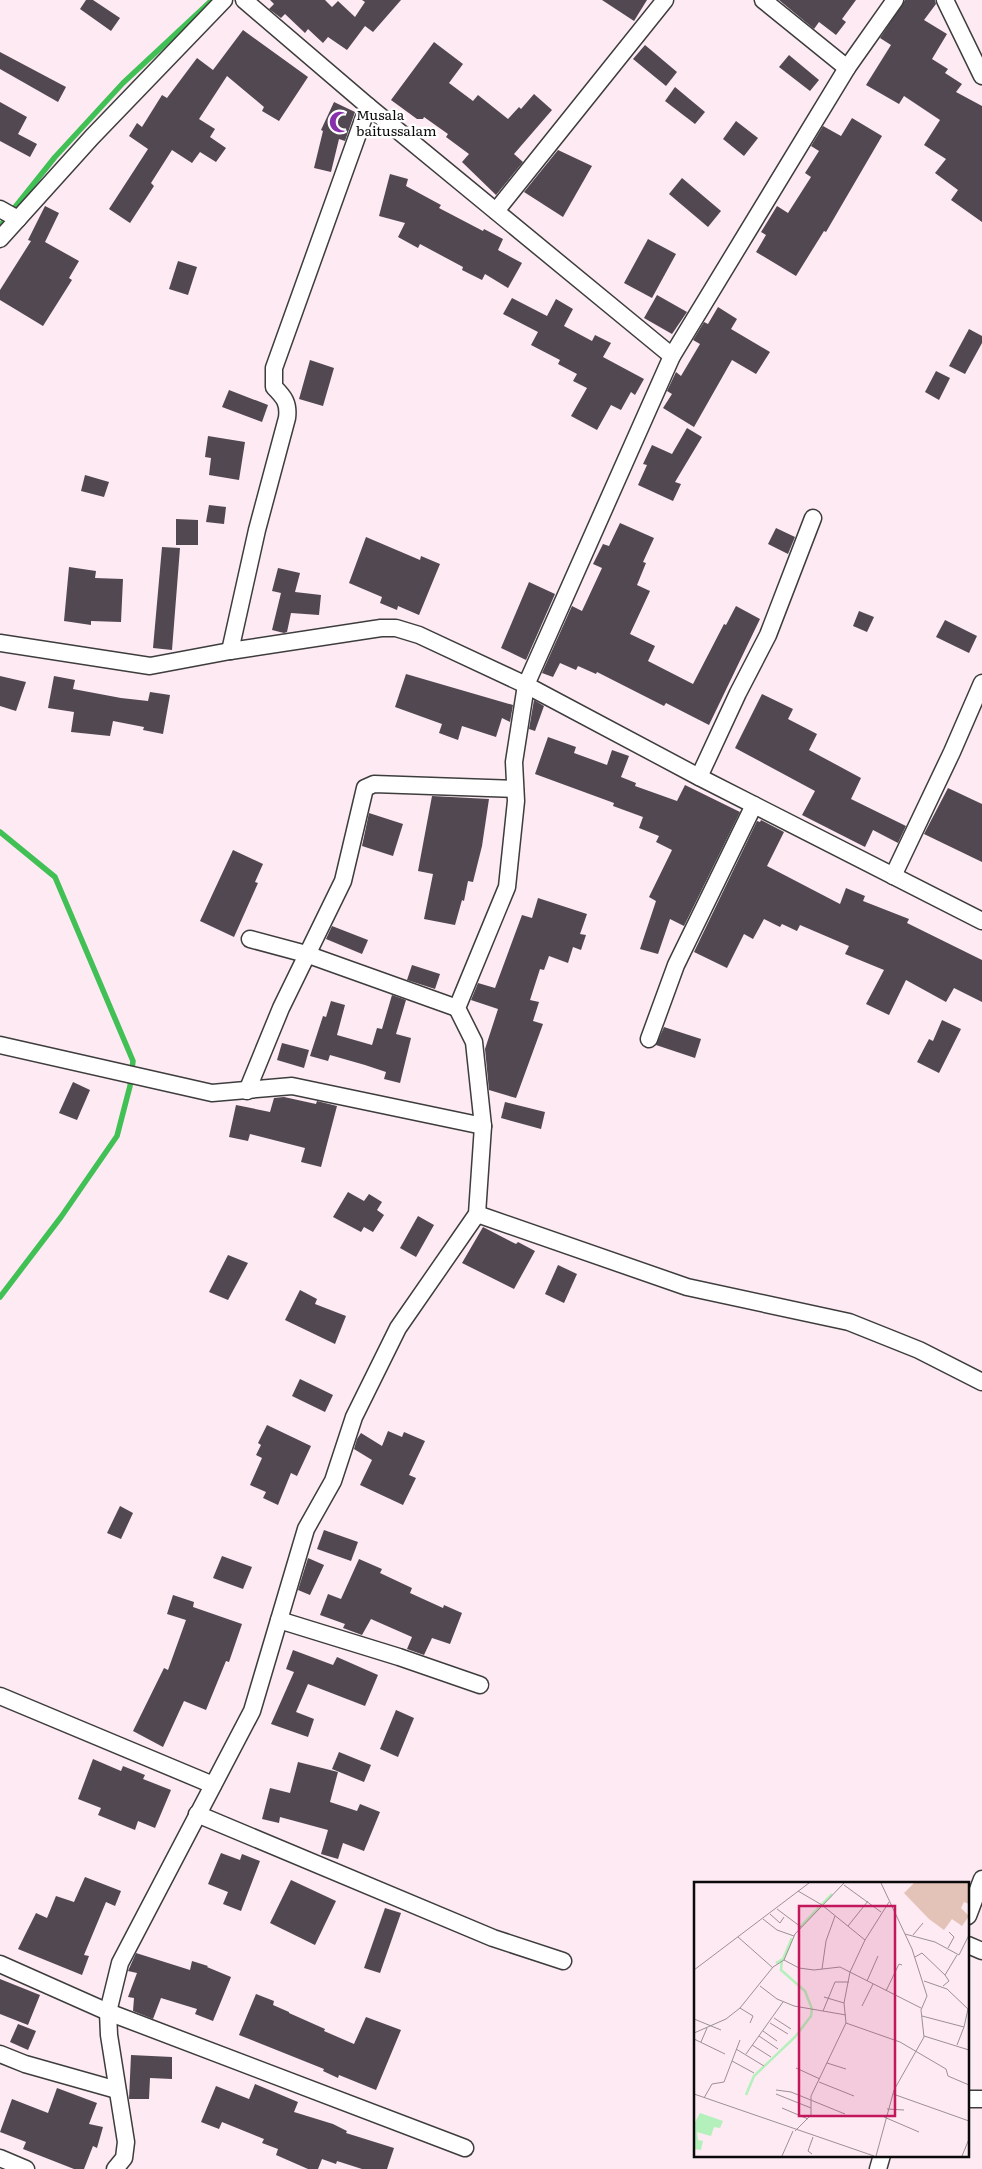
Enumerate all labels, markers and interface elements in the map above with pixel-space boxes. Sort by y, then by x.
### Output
place label: Musala baitussalam [356,104,437,140]
mosque icon: Musala baitussalam [327,109,353,135]
inset map [694,1882,970,2156]

